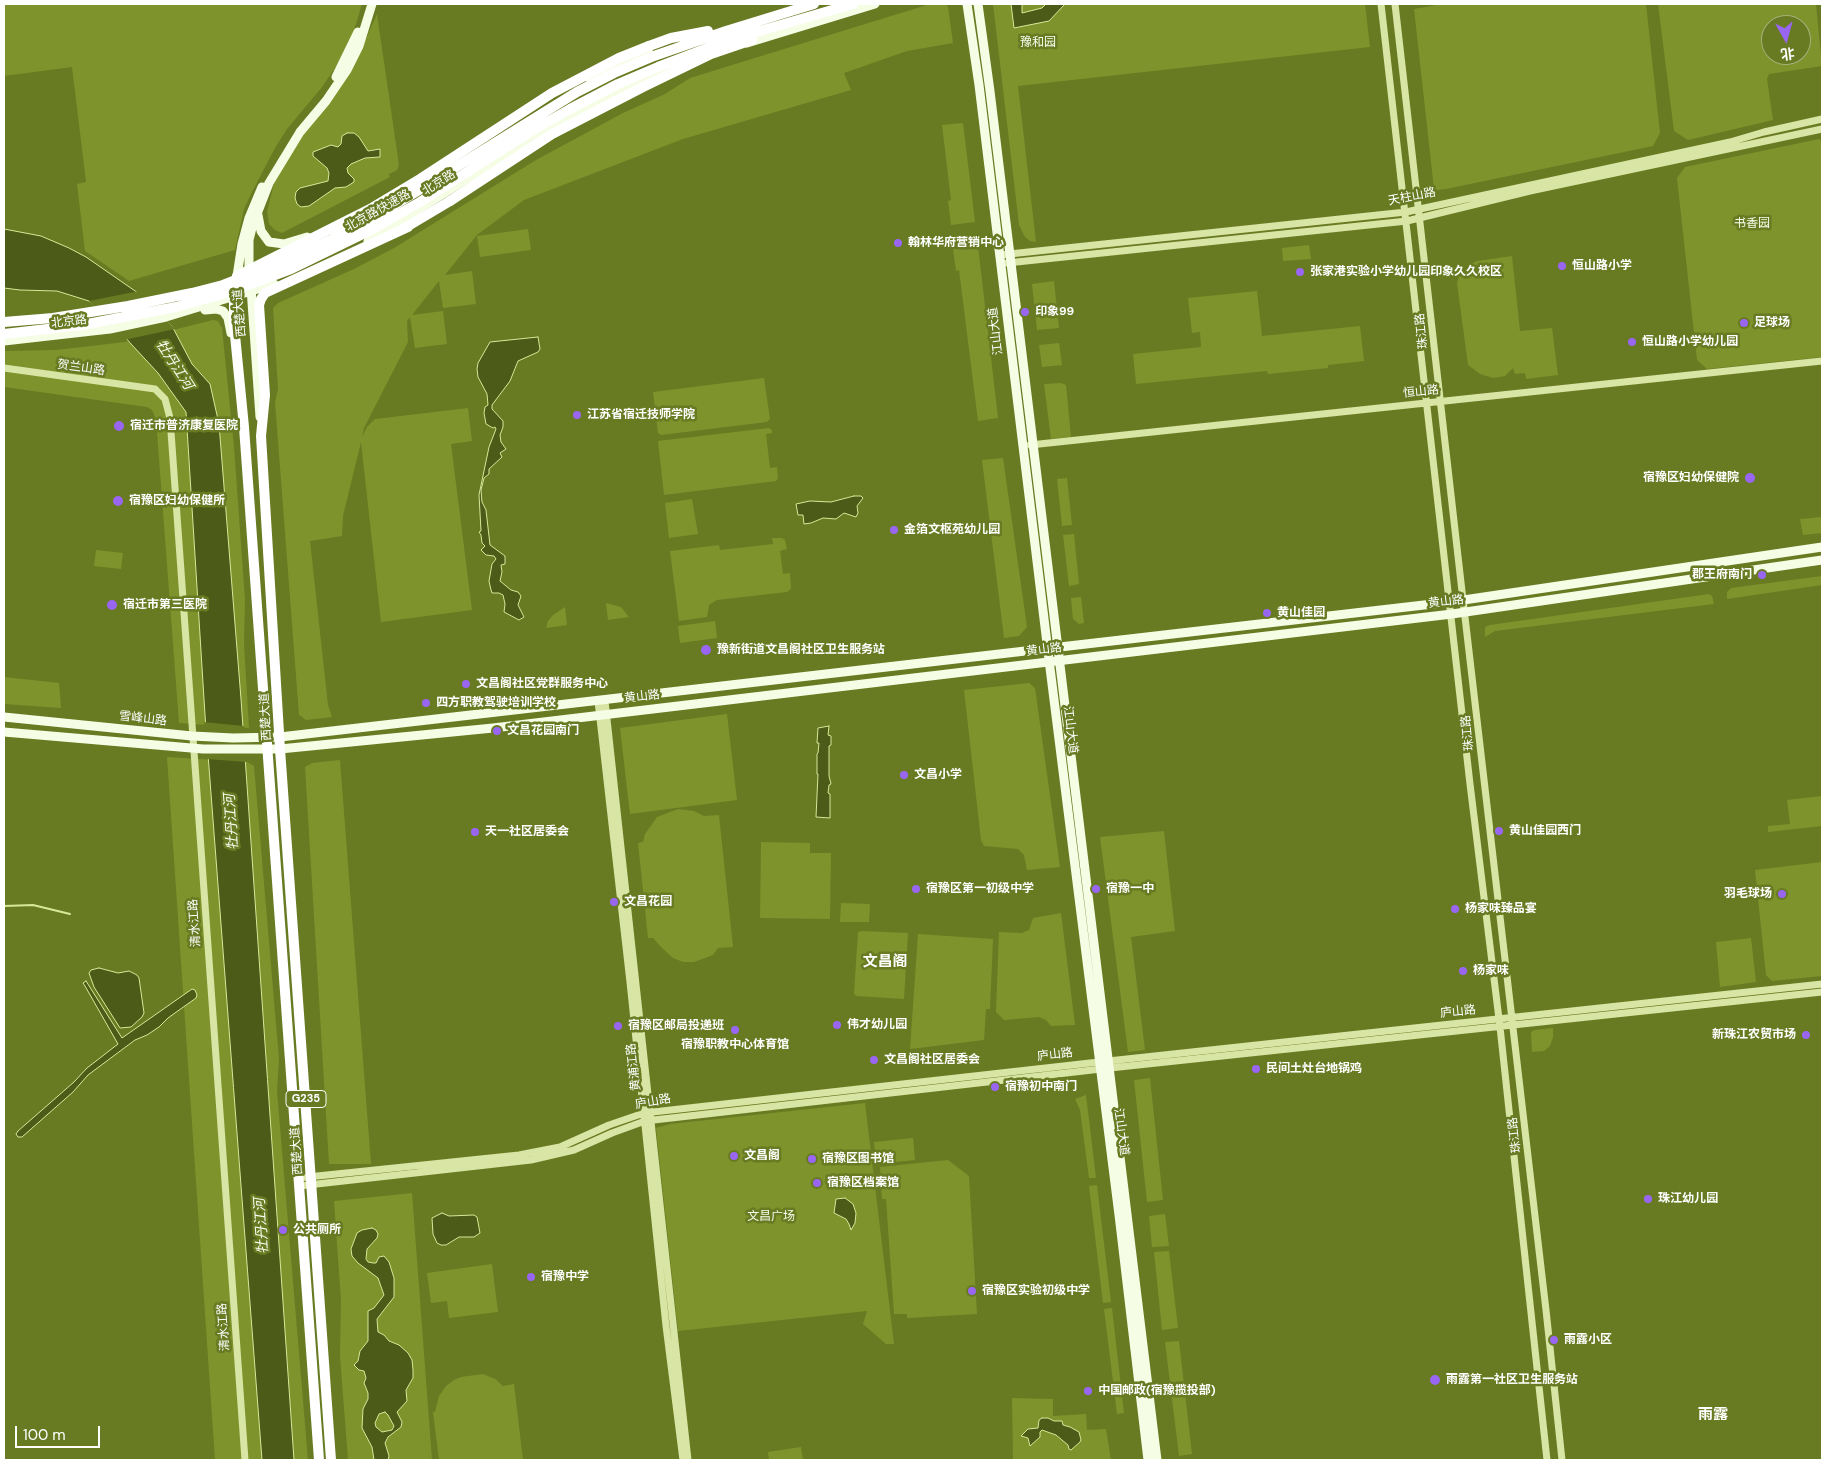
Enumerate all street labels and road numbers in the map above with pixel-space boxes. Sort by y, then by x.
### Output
street label: 北京路 [420,167,458,199]
street label: 天柱山路 [1387,185,1437,209]
street label: 北京路快速路 [343,187,413,235]
street label: 西楚大道 [231,288,249,338]
street label: 江山大道 [986,306,1006,356]
street label: 珠江路 [1413,312,1431,350]
street label: 北京路 [50,313,88,331]
street label: 贺兰山路 [56,358,106,378]
street label: 恒山路 [1402,383,1440,401]
street label: 黄山路 [1427,593,1465,611]
street label: 黄山路 [1025,641,1063,659]
street label: 黄山路 [623,688,661,706]
street label: 西楚大道 [258,693,274,741]
street label: 江山大道 [1060,705,1080,755]
street label: 雪峰山路 [118,709,168,729]
street label: 珠江路 [1459,714,1477,752]
street label: 清水江路 [186,899,204,947]
street label: 庐山路 [1439,1003,1477,1021]
street label: 黄浦江路 [624,1042,644,1092]
street label: 庐山路 [1036,1046,1074,1064]
road number: G235 [286,1090,326,1108]
street label: 庐山路 [634,1092,672,1112]
street label: 江山大道 [1111,1107,1131,1157]
street label: 珠江路 [1506,1116,1524,1154]
street label: 西楚大道 [288,1127,306,1175]
street label: 清水江路 [215,1303,233,1351]

